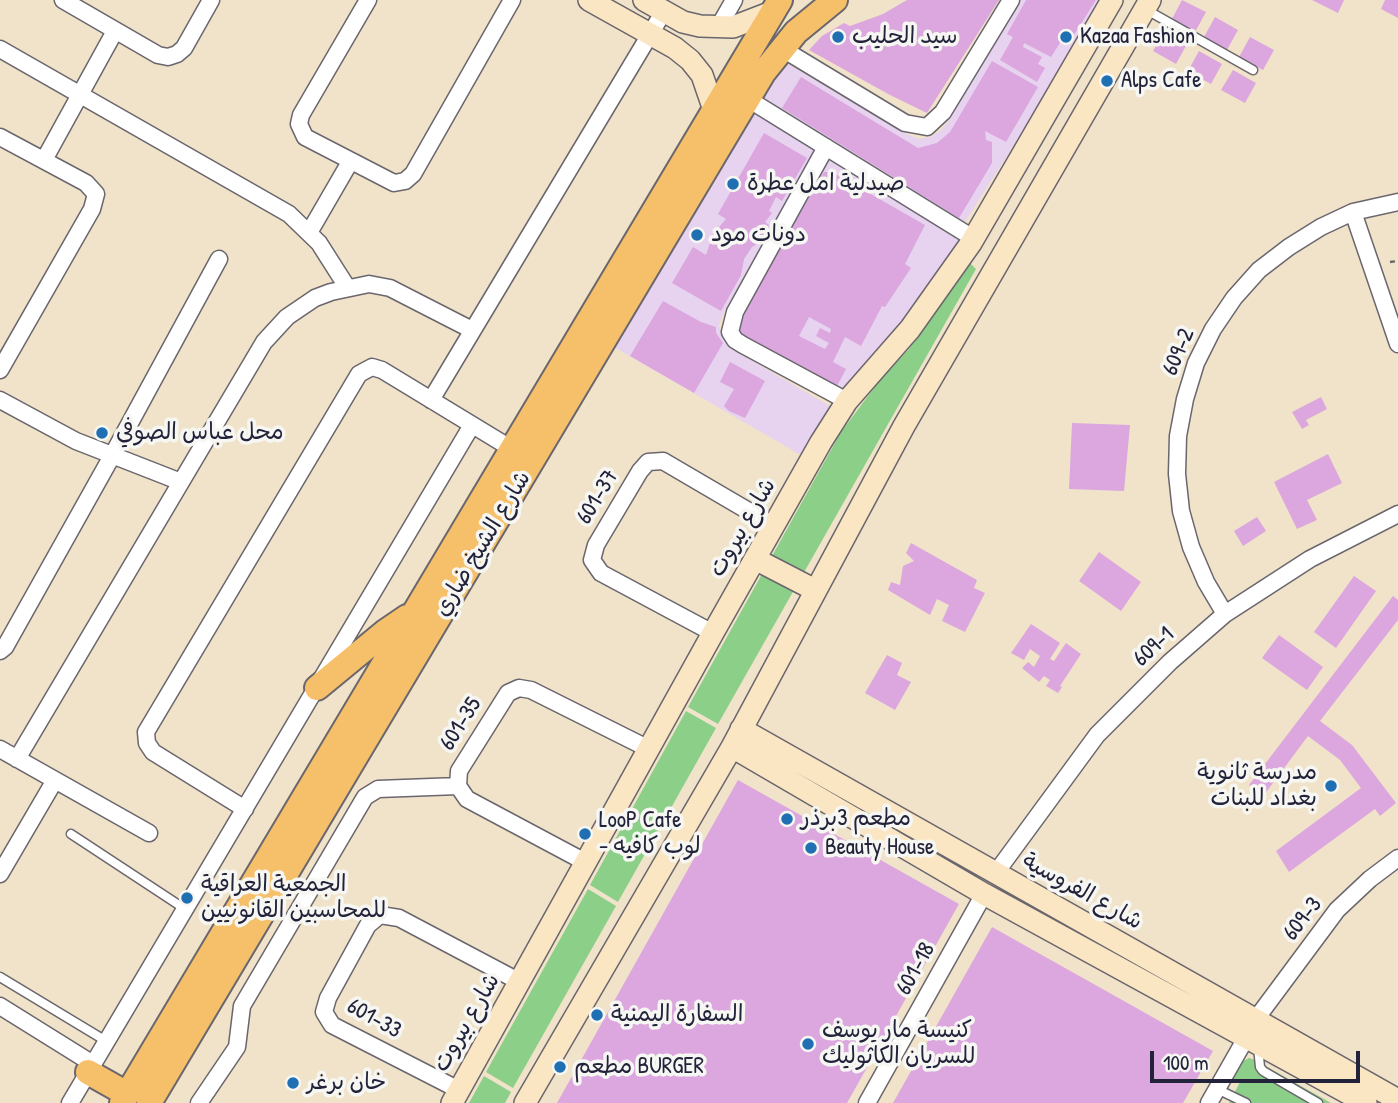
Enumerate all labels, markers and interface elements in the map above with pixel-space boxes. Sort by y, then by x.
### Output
place label: سيد الحليب [852,23,958,51]
place label: Kazaa Fashion [1080,23,1195,51]
marker: سيد الحليب [830,29,846,45]
marker: Kazaa Fashion [1058,29,1074,45]
place label: Alps Cafe [1121,67,1201,95]
marker: Alps Cafe [1099,73,1115,89]
place label: صيدلية امل عطرة [747,170,905,198]
marker: صيدلية امل عطرة [725,176,741,192]
place label: دونات مود [711,221,806,249]
marker: دونات مود [689,227,705,243]
street label: 609-2 [1157,325,1201,379]
place label: محل عباس الصوفي [116,419,284,447]
marker: محل عباس الصوفي [94,425,110,441]
street label: 601-37 [571,465,625,529]
street label: شارع الشيخ ضاري [429,466,537,622]
street label: شارع بيروت [704,474,782,582]
street label: 609-1 [1128,621,1180,673]
street label: 601-35 [434,692,488,756]
place label: مدرسة ثانوية بغداد للبنات [1197,759,1317,813]
marker: مدرسة ثانوية بغداد للبنات [1323,778,1339,794]
place label: مطعم 3برذر [801,805,911,833]
place label: LooP Cafe - لوب كافيه [599,807,701,861]
marker: مطعم 3برذر [779,811,795,827]
marker: LooP Cafe - لوب كافيه [577,826,593,842]
place label: Beauty House [825,834,934,862]
marker: Beauty House [803,840,819,856]
street label: شارع الفروسية [1017,848,1147,936]
place label: الجمعية العراقية للمحاسبين القانونيين [201,871,386,925]
marker: الجمعية العراقية للمحاسبين القانونيين [179,890,195,906]
street label: 609-3 [1277,892,1329,946]
street label: 601-18 [890,938,942,1000]
street label: شارع بيروت [428,969,506,1077]
street label: 601-33 [342,993,406,1045]
place label: السفارة اليمنية [611,1001,743,1029]
marker: السفارة اليمنية [589,1007,605,1023]
place label: كنيسة مار يوسف للسريان الكاثوليك [822,1017,975,1071]
marker: كنيسة مار يوسف للسريان الكاثوليك [800,1036,816,1052]
scale bar [1153,1036,1363,1080]
text: 100 m [1163,1048,1209,1077]
place label: مطعم BURGER [574,1053,704,1081]
marker: مطعم BURGER [552,1059,568,1075]
place label: خان برغر [307,1069,386,1097]
marker: خان برغر [285,1075,301,1091]

